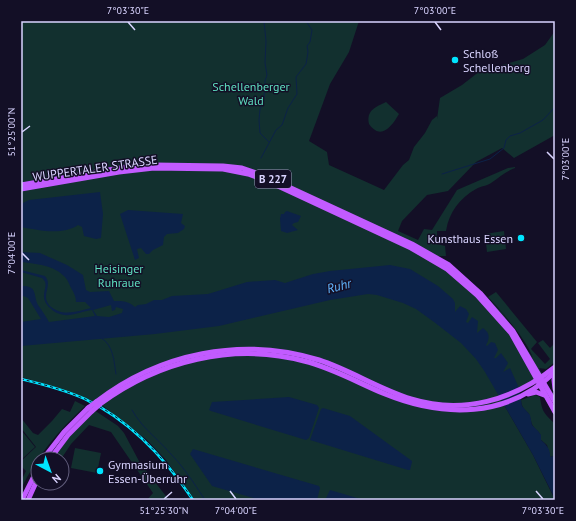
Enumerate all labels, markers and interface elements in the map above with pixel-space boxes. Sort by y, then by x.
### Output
text: 7°03'30"E [107,4,149,17]
text: 7°03'00"E [414,4,456,17]
place label: Schloß Schellenberg [463,46,530,75]
marker: Schloß Schellenberg [450,55,460,65]
park label: Schellenberger Wald [212,79,290,108]
text: 51°25'00"N [5,107,18,157]
text: 7°03'00"E [559,138,572,180]
street label: WUPPERTALER STRASSE [32,152,158,184]
road number: B 227 [255,170,291,188]
place label: Kunsthaus Essen [427,231,513,246]
text: 7°04'00"E [5,232,18,274]
marker: Kunsthaus Essen [516,233,526,243]
park label: Heisinger Ruhraue [95,261,143,290]
water label: Ruhr [325,274,354,297]
north arrow [30,451,70,491]
place label: Gymnasium Essen-Überruhr [108,457,187,486]
marker: Gymnasium Essen-Überruhr [95,466,105,476]
text: N [49,471,64,486]
text: 51°25'30"N [139,504,189,517]
text: 7°04'00"E [215,504,257,517]
text: 7°03'30"E [522,504,564,517]

